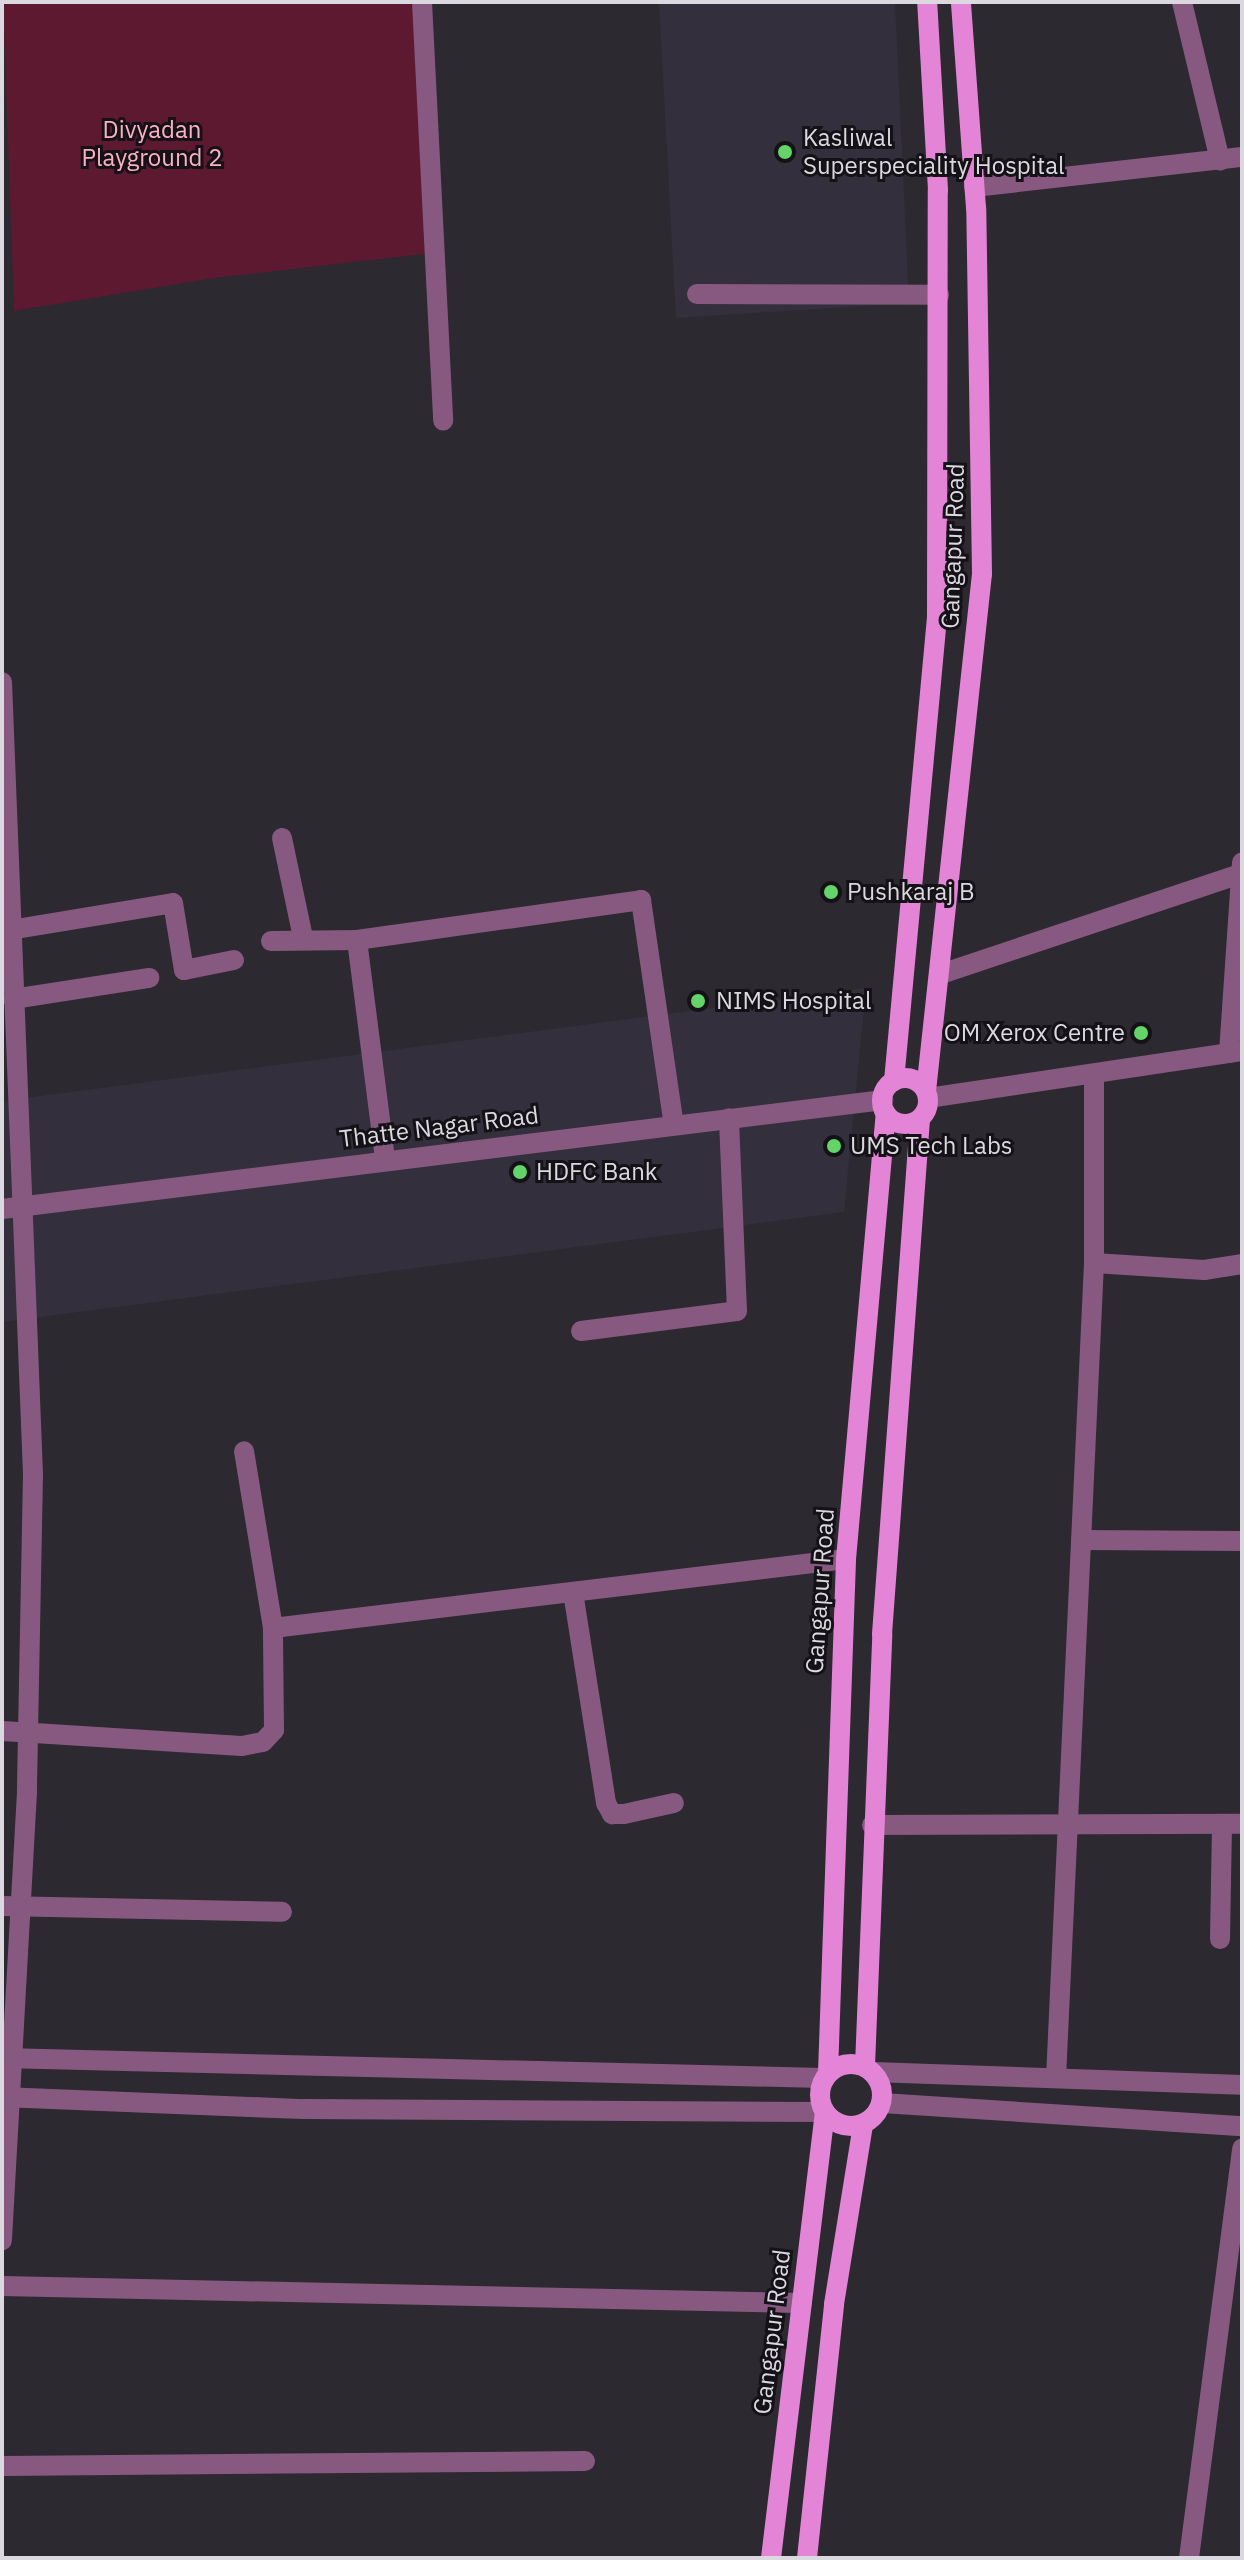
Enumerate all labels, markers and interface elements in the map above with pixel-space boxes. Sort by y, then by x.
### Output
park label: Divyadan Playground 2 [81,116,223,172]
place label: Kasliwal Superspeciality Hospital [803,124,1065,180]
marker: Kasliwal Superspeciality Hospital [774,141,796,163]
street label: Gangapur Road [936,463,970,629]
place label: Pushkaraj B [847,878,975,906]
marker: Pushkaraj B [822,883,840,901]
place label: NIMS Hospital [716,987,871,1015]
marker: NIMS Hospital [687,990,709,1012]
place label: OM Xerox Centre [944,1019,1125,1047]
marker: OM Xerox Centre [1132,1024,1150,1042]
street label: Thatte Nagar Road [338,1100,540,1154]
place label: UMS Tech Labs [850,1132,1013,1160]
marker: UMS Tech Labs [825,1137,843,1155]
place label: HDFC Bank [536,1158,657,1186]
marker: HDFC Bank [511,1163,529,1181]
street label: Gangapur Road [800,1507,840,1675]
street label: Gangapur Road [748,2248,796,2416]

